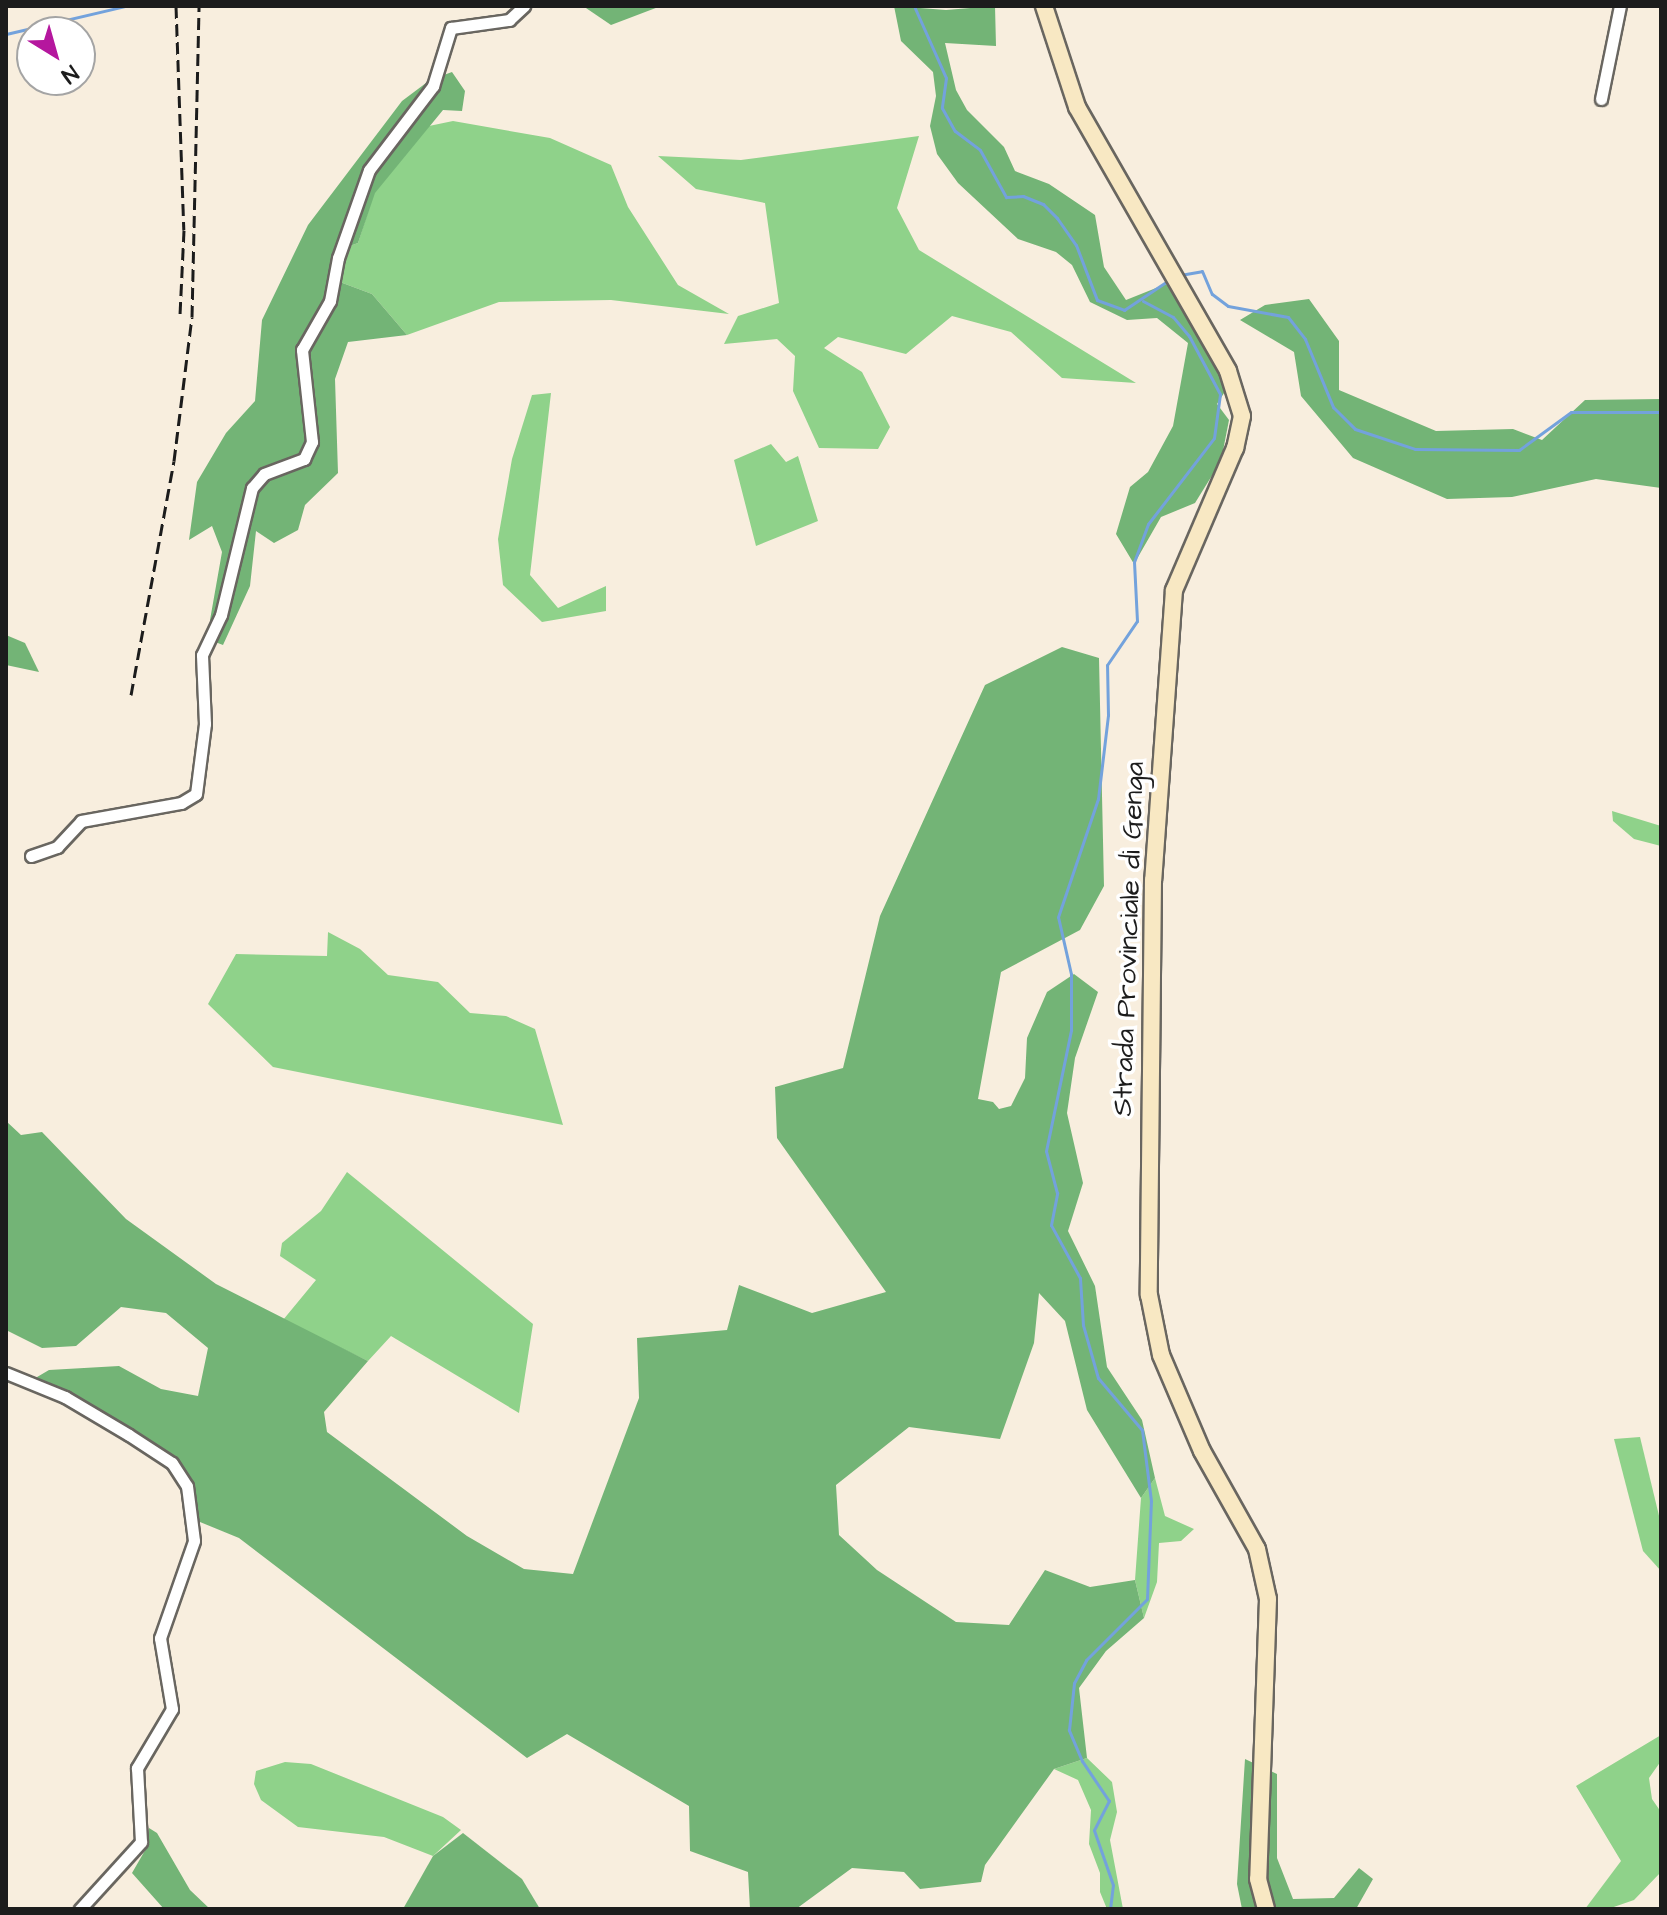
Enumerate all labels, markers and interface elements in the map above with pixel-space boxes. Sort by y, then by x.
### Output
north arrow [16,16,96,96]
text: N [55,57,84,90]
street label: Strada Provinciale di Genga [1106,761,1152,1117]

